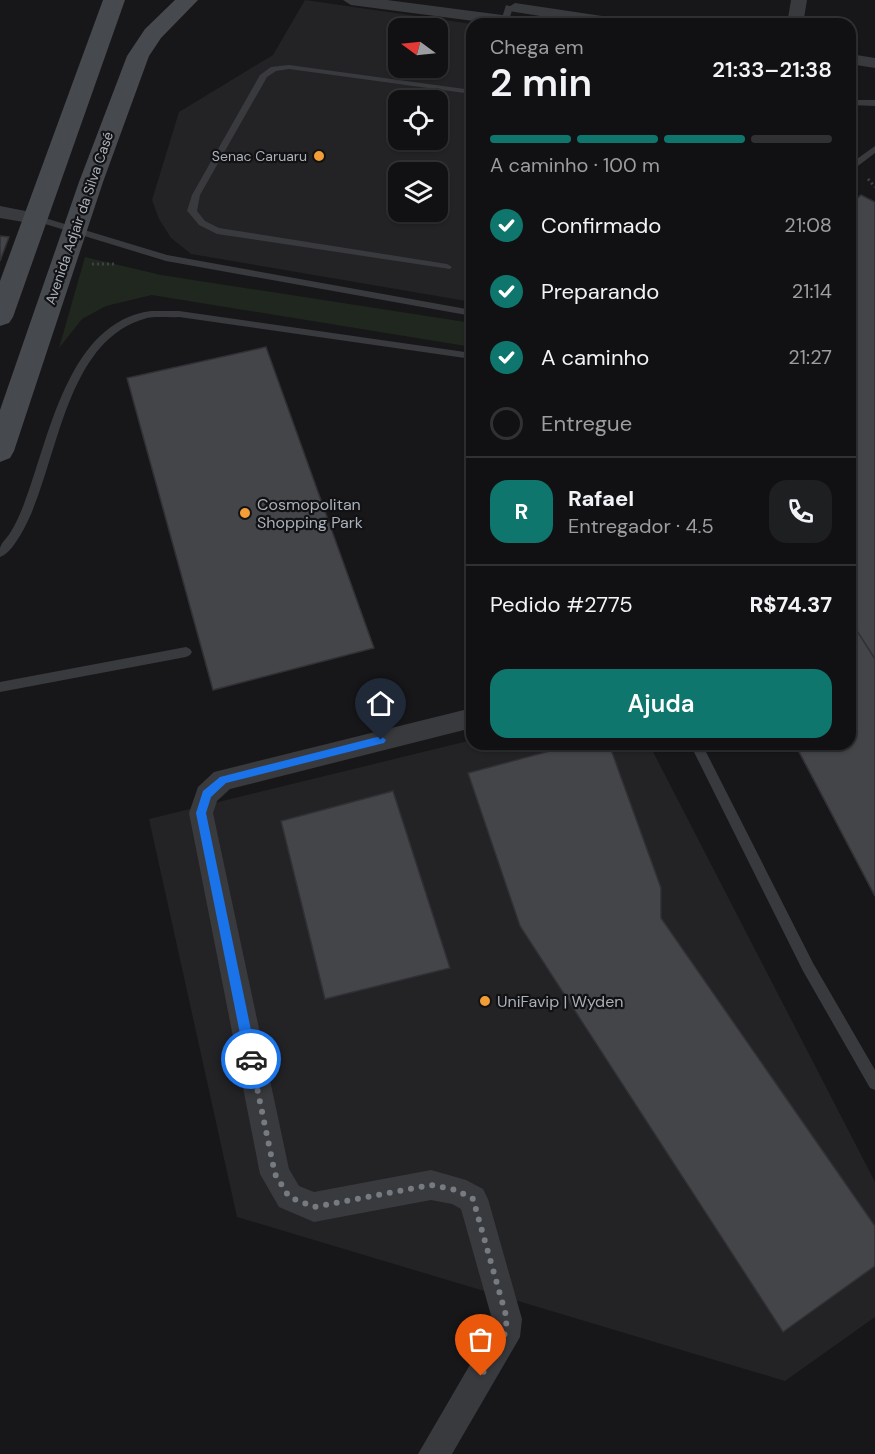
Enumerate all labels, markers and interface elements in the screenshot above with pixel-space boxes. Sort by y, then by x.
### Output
north arrow [388,18,448,78]
map controls [388,18,448,222]
text: Chega em [490,34,584,60]
text: 21:33–21:38 [712,55,832,84]
text: 2 min [490,57,592,108]
button: locate [388,90,448,150]
street label: Avenida Adjair da Silva Casé [41,129,117,307]
place label: Senac Caruaru [212,147,307,165]
marker: Senac Caruaru [312,149,326,163]
text: A caminho · 100 m [490,152,660,178]
button: layers [388,162,448,222]
icon: check [490,209,523,242]
text: Confirmado [541,211,661,240]
text: 21:08 [784,212,832,238]
icon: check [490,275,523,308]
text: Preparando [541,277,659,306]
text: 21:14 [792,278,832,304]
icon: check [490,341,523,374]
text: A caminho [541,343,649,372]
text: 21:27 [788,344,832,370]
text: Entregue [541,409,632,438]
button: phone [769,480,832,543]
text: Rafael [568,484,634,513]
place label: Cosmopolitan Shopping Park [257,494,363,533]
text: R [515,497,528,526]
marker: Cosmopolitan Shopping Park [238,506,252,520]
text: Entregador · 4.5 [568,513,714,539]
text: Pedido #2775 [490,590,633,619]
text: R$74.37 [749,590,832,619]
button: Ajuda [490,669,832,738]
pin [355,678,406,740]
icon: home [364,687,397,720]
place label: UniFavip | Wyden [497,991,623,1012]
marker: UniFavip | Wyden [478,994,492,1008]
courier [221,1029,281,1089]
icon: car [235,1043,268,1076]
pin [455,1314,506,1376]
icon: bag [464,1323,497,1356]

